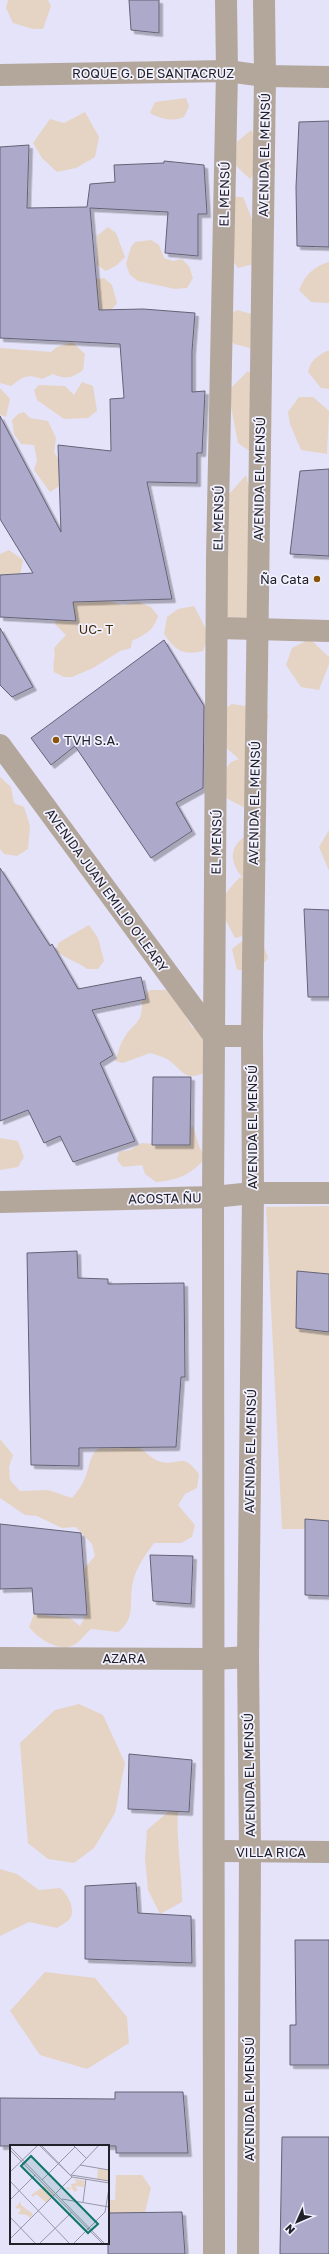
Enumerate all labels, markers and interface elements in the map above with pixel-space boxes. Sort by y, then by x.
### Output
street label: ROQUE G. DE SANTACRUZ [72,65,234,81]
street label: AVENIDA EL MENSÚ [255,93,273,217]
street label: EL MENSÚ [215,161,233,227]
street label: AVENIDA EL MENSÚ [250,417,268,541]
street label: EL MENSÚ [209,485,227,551]
place label: Ña Cata [260,571,309,587]
marker: Ña Cata [312,574,322,584]
park label: UC- T [79,621,113,637]
place label: TVH S.A. [64,732,119,748]
marker: TVH S.A. [51,735,61,745]
street label: AVENIDA EL MENSÚ [245,741,263,865]
street label: AVENIDA JUAN EMILIO O'LEARY [42,805,172,975]
street label: EL MENSÚ [207,809,225,875]
street label: AVENIDA EL MENSÚ [244,1065,260,1189]
street label: ACOSTA ÑU [128,1189,202,1207]
street label: AVENIDA EL MENSÚ [241,1389,259,1513]
street label: AZARA [103,1650,146,1666]
street label: AVENIDA EL MENSÚ [240,1713,258,1837]
street label: VILLA RICA [236,1844,306,1860]
street label: AVENIDA EL MENSÚ [241,2037,257,2161]
inset map [10,2145,109,2244]
north arrow [277,2202,317,2242]
text: N [282,2222,297,2237]

